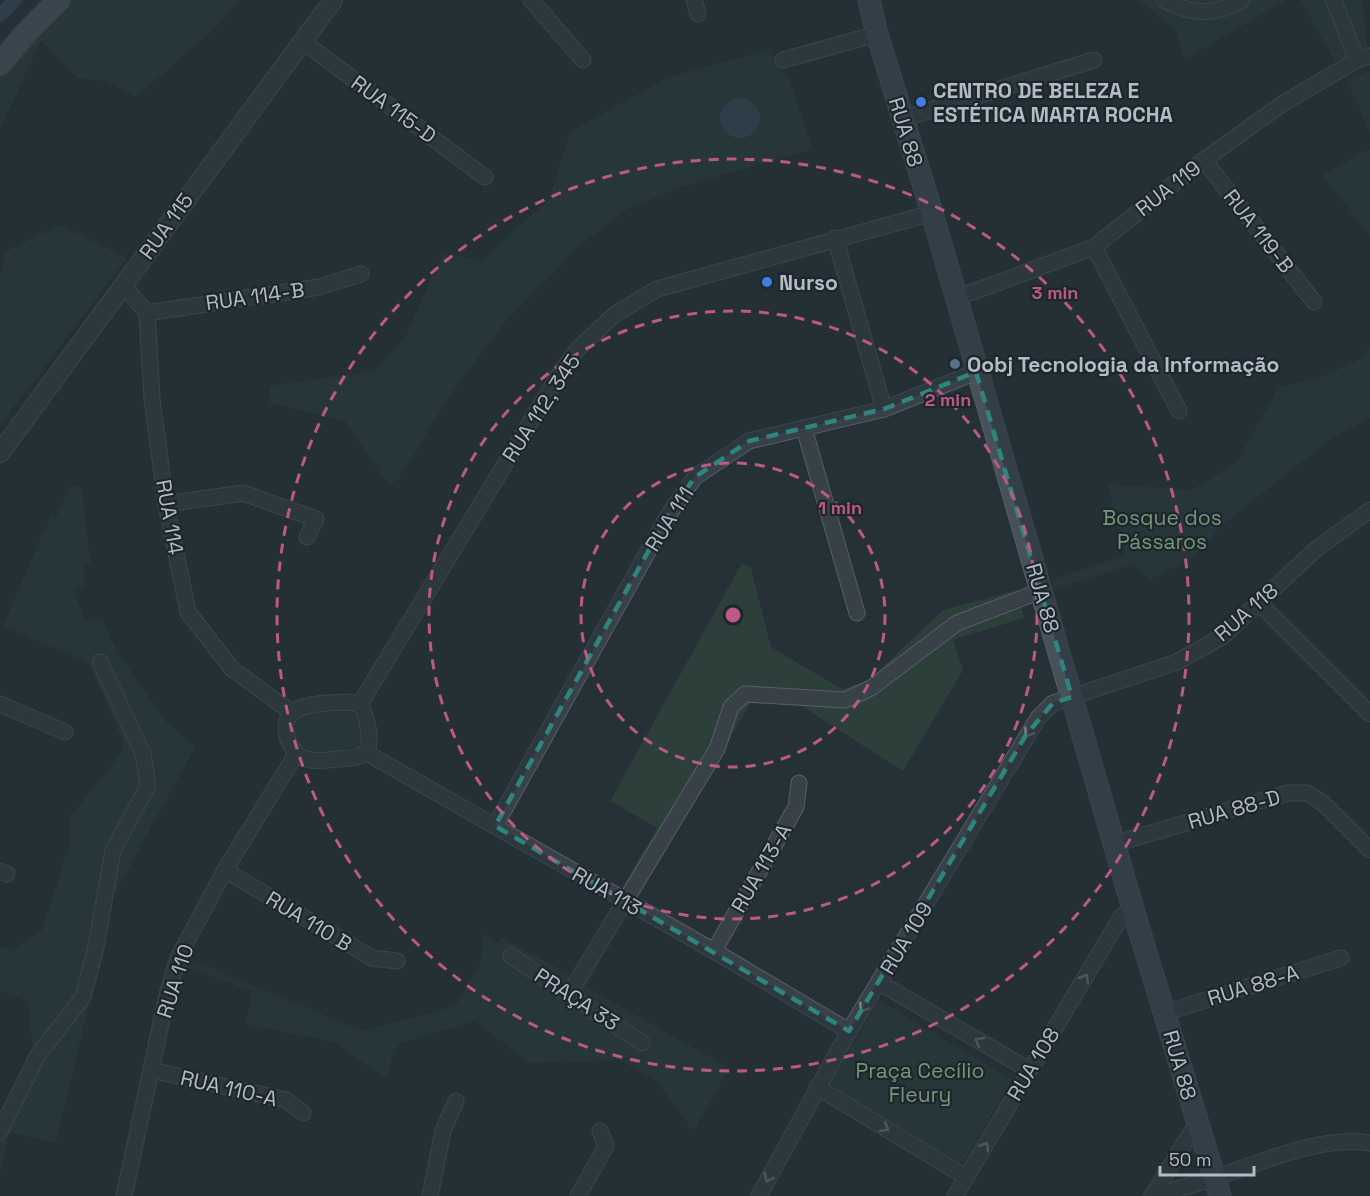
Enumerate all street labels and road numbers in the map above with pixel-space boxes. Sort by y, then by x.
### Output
street label: RUA 115-D [346,69,442,149]
street label: RUA 88 [883,94,929,170]
street label: RUA 119 [1130,154,1206,222]
street label: RUA 119-B [1218,184,1300,278]
street label: RUA 115 [133,188,199,264]
street label: RUA 114-B [204,276,306,316]
street label: RUA 112, 345 [496,349,586,467]
street label: RUA 114 [150,477,190,557]
street label: RUA 111 [639,481,699,557]
street label: RUA 88 [1020,560,1066,636]
street label: RUA 118 [1208,577,1284,647]
street label: RUA 88-D [1185,783,1283,835]
street label: RUA 113-A [725,819,797,917]
street label: RUA 113 [568,860,646,922]
street label: RUA 110 B [261,885,357,957]
street label: RUA 109 [874,897,938,979]
street label: RUA 110 [150,941,200,1021]
street label: RUA 88-A [1204,958,1302,1012]
street label: PRAÇA 33 [529,962,625,1036]
street label: RUA 108 [1001,1022,1065,1106]
street label: RUA 88 [1157,1027,1203,1103]
street label: RUA 110-A [178,1064,280,1112]

